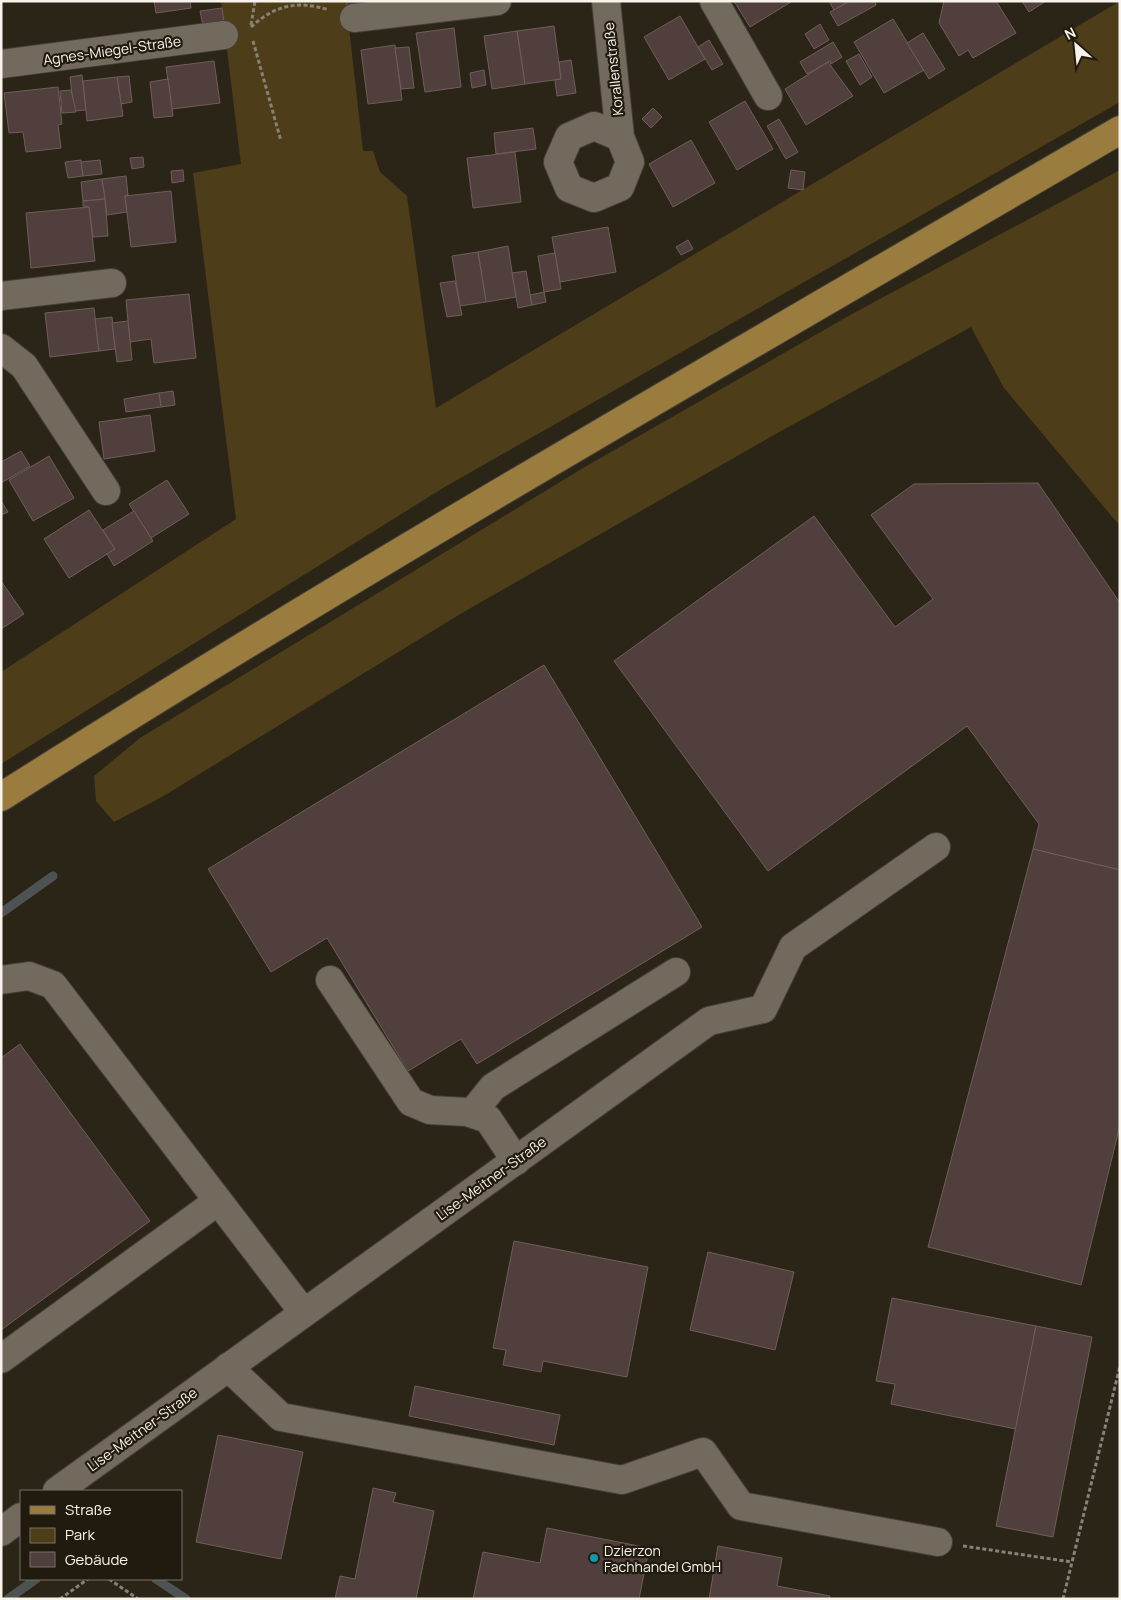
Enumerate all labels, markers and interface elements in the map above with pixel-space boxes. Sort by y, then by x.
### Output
north arrow [1051,20,1101,70]
street label: Korallenstraße [599,22,627,116]
text: N [1061,22,1079,44]
street label: Agnes-Miegel-Straße [42,31,182,69]
street label: Lise-Meitner-Straße [432,1132,550,1224]
street label: Lise-Meitner-Straße [83,1383,201,1475]
legend [20,1490,182,1580]
text: Straße [65,1499,112,1520]
text: Park [65,1524,95,1545]
place label: Dzierzon Fachhandel GmbH [604,1541,721,1576]
text: Gebäude [65,1549,128,1570]
marker: Dzierzon Fachhandel GmbH [588,1552,600,1564]

